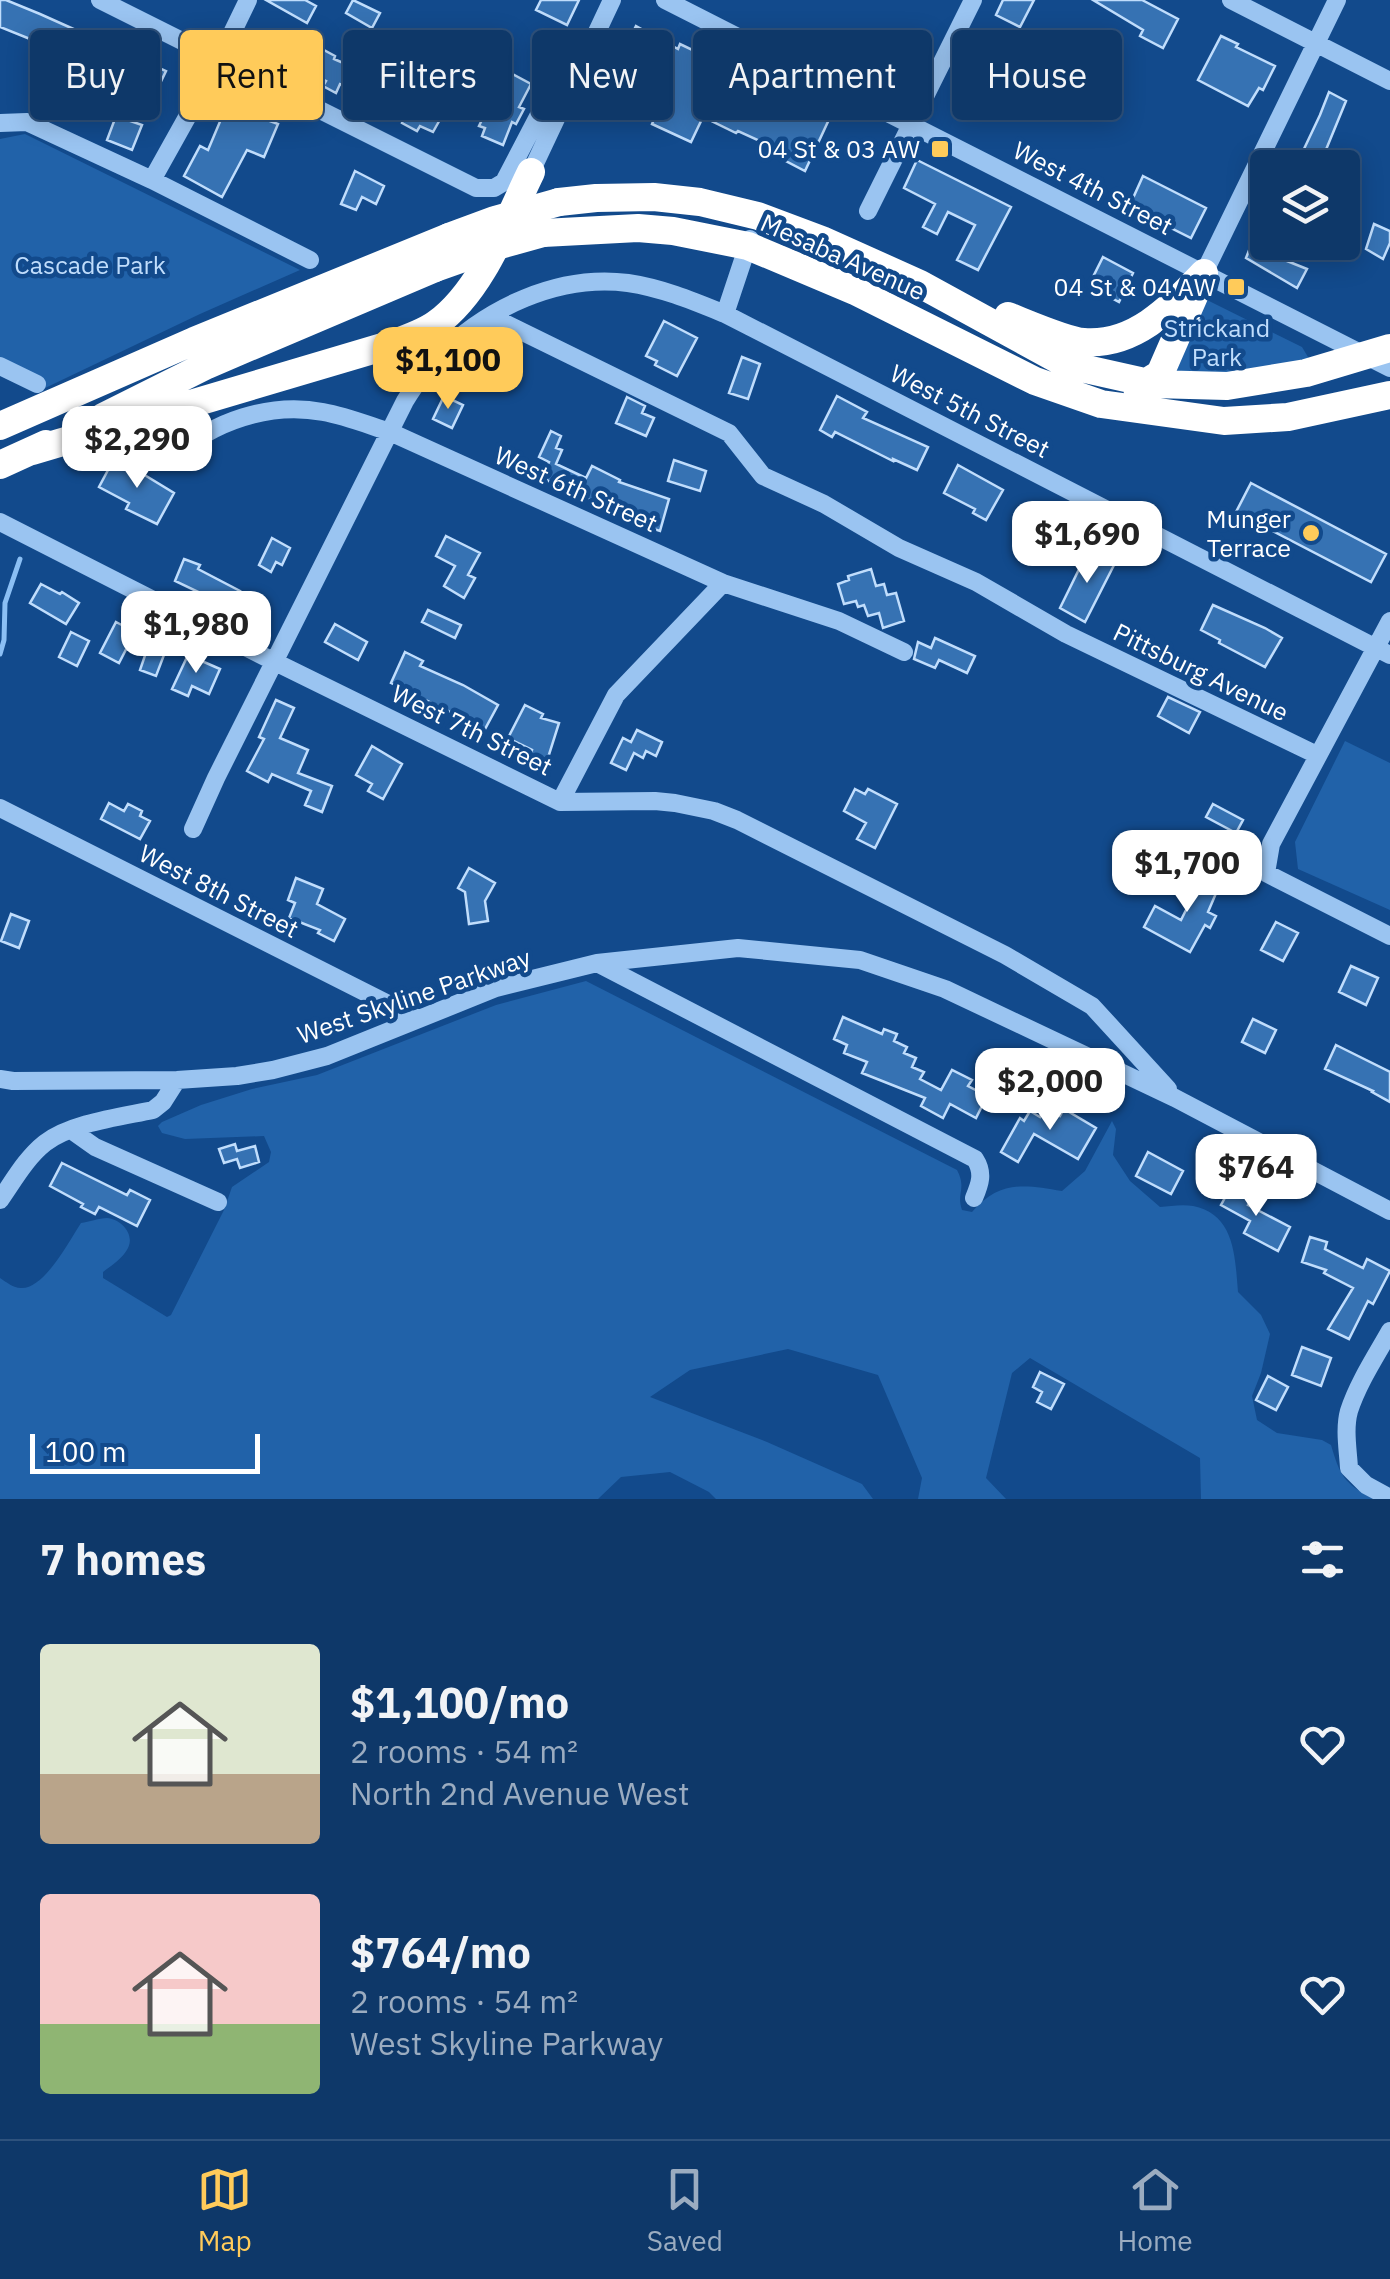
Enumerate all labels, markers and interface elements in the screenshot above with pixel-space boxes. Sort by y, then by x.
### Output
chip: Buy [30,30,160,120]
chip: Rent [180,30,323,120]
chip: Filters [343,30,512,120]
chip: New [532,30,673,120]
chip: Apartment [693,30,932,120]
chip: House [952,30,1122,120]
place label: 04 St & 03 AW [758,132,920,165]
street label: West 4th Street [1008,133,1179,242]
marker: 04 St & 03 AW [929,138,951,160]
map controls [1250,150,1360,260]
button: layers [1250,150,1360,260]
street label: Mesaba Avenue [756,206,931,308]
park label: Cascade Park [14,248,166,281]
place label: 04 St & 04 AW [1054,270,1216,303]
marker: 04 St & 04 AW [1225,276,1247,298]
park label: Strickand Park [1164,311,1270,373]
pin: $1,100 [367,327,529,412]
text: $1,100 [395,338,501,380]
street label: West 5th Street [885,356,1056,465]
pin: $2,290 [56,406,218,491]
text: $2,290 [84,417,190,459]
street label: West 6th Street [490,438,663,539]
pin: $1,690 [1006,501,1168,586]
place label: Munger Terrace [1206,502,1291,564]
text: $1,690 [1034,512,1140,554]
marker: Munger Terrace [1300,522,1322,544]
pin: $1,980 [115,591,277,676]
text: $1,980 [143,602,249,644]
street label: Pittsburg Avenue [1108,615,1294,728]
street label: West 7th Street [386,676,558,783]
pin: $1,700 [1106,830,1268,915]
street label: West 8th Street [134,836,305,945]
text: $1,700 [1134,841,1240,883]
street label: West Skyline Parkway [293,940,535,1051]
pin: $2,000 [969,1048,1131,1133]
text: $2,000 [997,1059,1103,1101]
pin: $764 [1197,1134,1315,1219]
text: $764 [1218,1145,1294,1187]
scale bar [30,1429,260,1474]
text: 100 m [45,1433,126,1470]
text: 7 homes [40,1532,206,1587]
icon: filters [1295,1532,1350,1587]
text: $1,100/mo [350,1675,569,1730]
icon: home [120,1684,240,1804]
icon: heart [1295,1717,1350,1772]
text: 2 rooms · 54 m² [350,1730,578,1772]
text: North 2nd Avenue West [350,1772,689,1814]
text: $764/mo [350,1925,531,1980]
icon: home [120,1934,240,2054]
icon: heart [1295,1967,1350,2022]
text: 2 rooms · 54 m² [350,1980,578,2022]
text: West Skyline Parkway [350,2022,663,2064]
tab: Map [197,2162,252,2259]
tab: Saved [647,2162,723,2259]
tab: Home [1117,2162,1193,2259]

